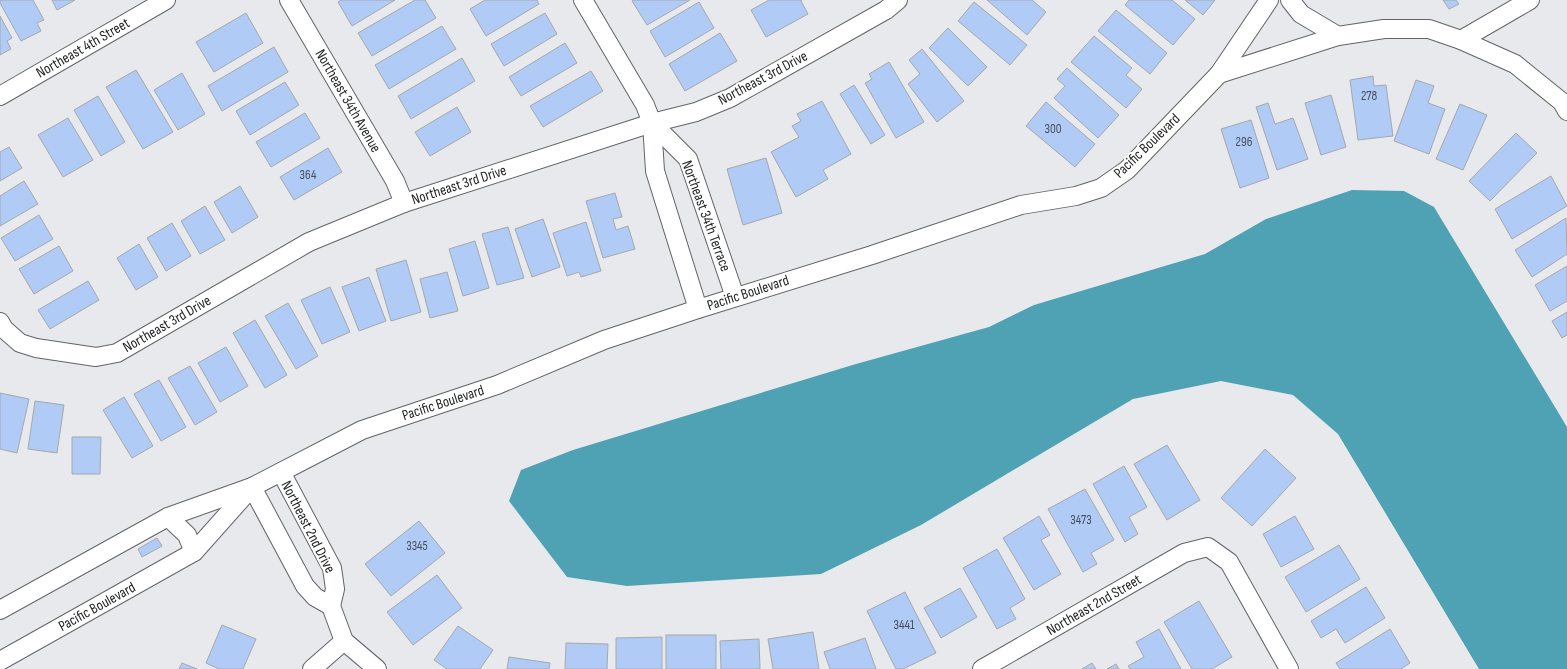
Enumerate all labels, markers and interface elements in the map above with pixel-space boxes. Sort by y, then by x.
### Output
street label: Northeast 4th Street [33,13,133,82]
street label: Northeast 34th Avenue [311,46,385,156]
street label: Northeast 3rd Drive [715,46,811,110]
house number: 278 [1361,88,1377,104]
street label: Pacific Boulevard [1110,110,1184,182]
house number: 300 [1044,121,1062,137]
house number: 296 [1236,134,1253,150]
street label: Northeast 34th Terrace [677,158,735,274]
street label: Northeast 3rd Drive [409,161,509,209]
house number: 364 [300,167,317,183]
street label: Pacific Boulevard [705,271,791,315]
street label: Northeast 3rd Drive [120,291,214,357]
street label: Pacific Boulevard [400,381,486,425]
street label: Northeast 2nd Drive [277,478,339,576]
house number: 3473 [1070,512,1092,528]
house number: 3345 [406,538,428,554]
street label: Northeast 2nd Street [1043,570,1145,640]
street label: Pacific Boulevard [55,578,139,636]
house number: 3441 [894,617,915,633]

